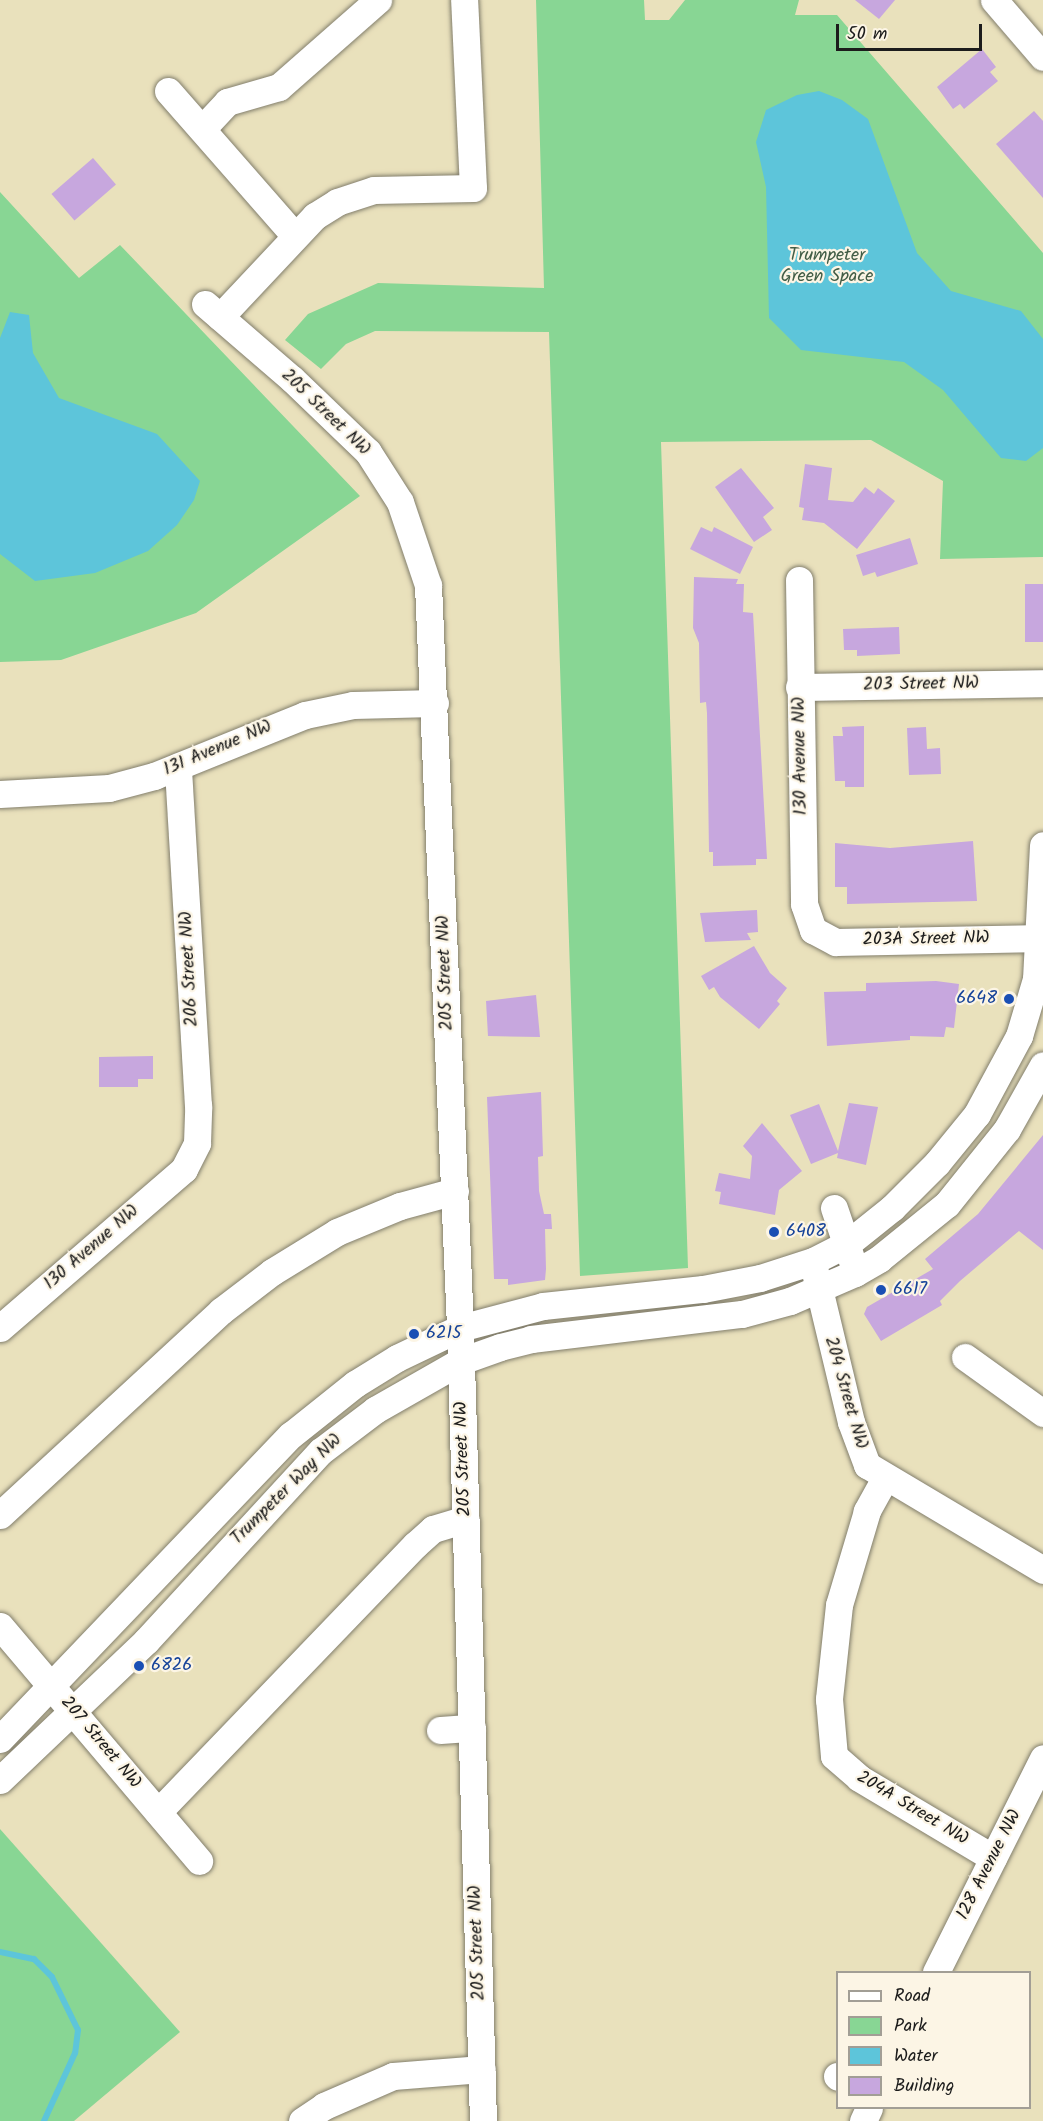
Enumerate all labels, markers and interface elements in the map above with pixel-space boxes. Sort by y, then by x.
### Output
scale bar [839,12,984,50]
text: 50 m [847,20,887,49]
park label: Trumpeter Green Space [781,246,873,288]
street label: 205 Street NW [276,365,374,461]
street label: 203 Street NW [863,673,979,697]
street label: 130 Avenue NW [789,697,813,815]
street label: 131 Avenue NW [161,717,275,781]
street label: 206 Street NW [176,911,204,1027]
street label: 205 Street NW [433,915,459,1031]
street label: 203A Street NW [862,928,990,952]
place label: 6648 [956,988,997,1010]
marker: 6648 [1002,992,1016,1006]
street label: 130 Avenue NW [40,1201,144,1295]
place label: 6408 [786,1221,826,1243]
marker: 6408 [767,1225,781,1239]
place label: 6617 [893,1279,927,1301]
marker: 6617 [874,1283,888,1297]
place label: 6215 [426,1323,462,1345]
marker: 6215 [407,1327,421,1341]
street label: 204 Street NW [819,1334,871,1452]
street label: 205 Street NW [451,1401,477,1517]
street label: Trumpeter Way NW [227,1430,347,1550]
place label: 6826 [151,1655,192,1677]
marker: 6826 [132,1659,146,1673]
street label: 207 Street NW [55,1692,145,1794]
street label: 204A Street NW [852,1767,972,1851]
street label: 128 Avenue NW [953,1806,1027,1924]
street label: 205 Street NW [465,1885,491,2001]
legend [836,1971,1031,2109]
text: Road [894,1982,930,2011]
text: Park [894,2012,927,2041]
text: Water [894,2042,938,2071]
text: Building [894,2072,954,2101]

